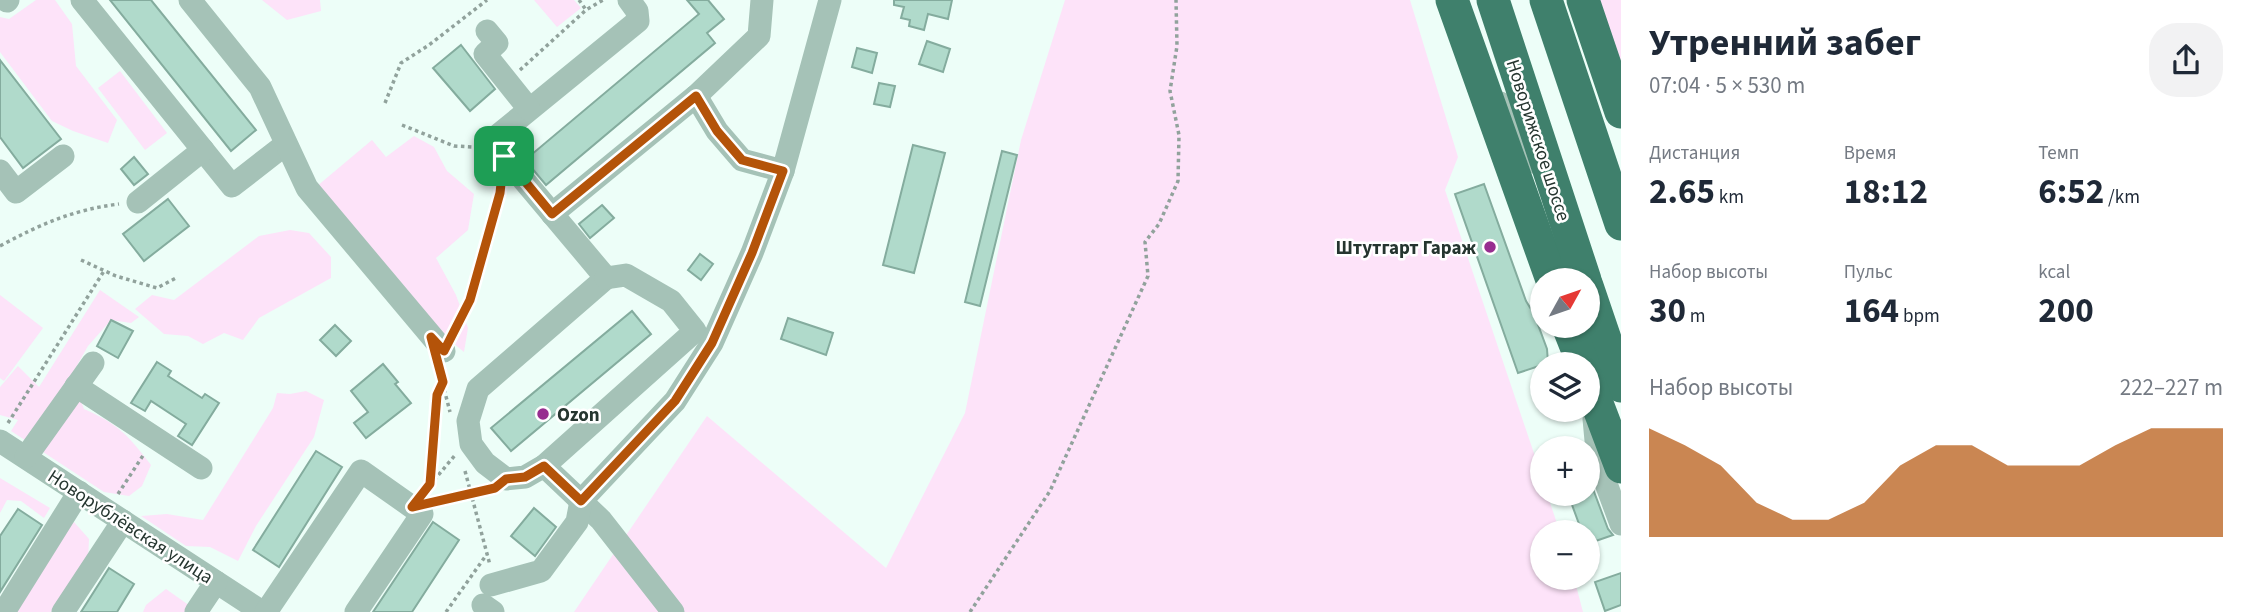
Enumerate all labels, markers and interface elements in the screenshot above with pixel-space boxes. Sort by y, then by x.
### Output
text: Утренний забег [1649,16,1921,70]
button: share [2149,23,2223,97]
street label: Новорижское шоссе [1499,56,1576,225]
text: 07:04 · 5 × 530 m [1649,69,1805,102]
pin [474,126,534,186]
icon: arrive [485,137,523,175]
text: Дистанция [1649,140,1740,167]
text: Время [1844,140,1897,167]
text: Темп [2038,140,2079,167]
text: 2.65 [1649,167,1715,217]
text: 18:12 [1844,167,1928,217]
text: 6:52 [2038,167,2104,217]
text: km [1715,184,1744,211]
text: /km [2104,184,2140,211]
place label: Штутгарт Гараж [1336,235,1477,262]
marker: Штутгарт Гараж [1482,239,1498,255]
text: Набор высоты [1649,259,1768,286]
text: Пульс [1844,259,1893,286]
text: kcal [2038,259,2070,286]
north arrow [1530,268,1600,338]
map controls [1530,268,1600,590]
text: 30 [1649,286,1686,336]
text: 164 [1844,286,1899,336]
text: 200 [2038,286,2094,336]
text: m [1686,303,1706,330]
text: bpm [1899,303,1940,330]
button: layers [1530,352,1600,422]
text: Набор высоты [1649,371,1793,404]
text: 222–227 m [2120,371,2223,404]
place label: Ozon [557,402,600,429]
marker: Ozon [535,406,551,422]
button: + [1530,436,1600,506]
street label: Новорублёвская улица [42,464,218,591]
button: − [1530,520,1600,590]

